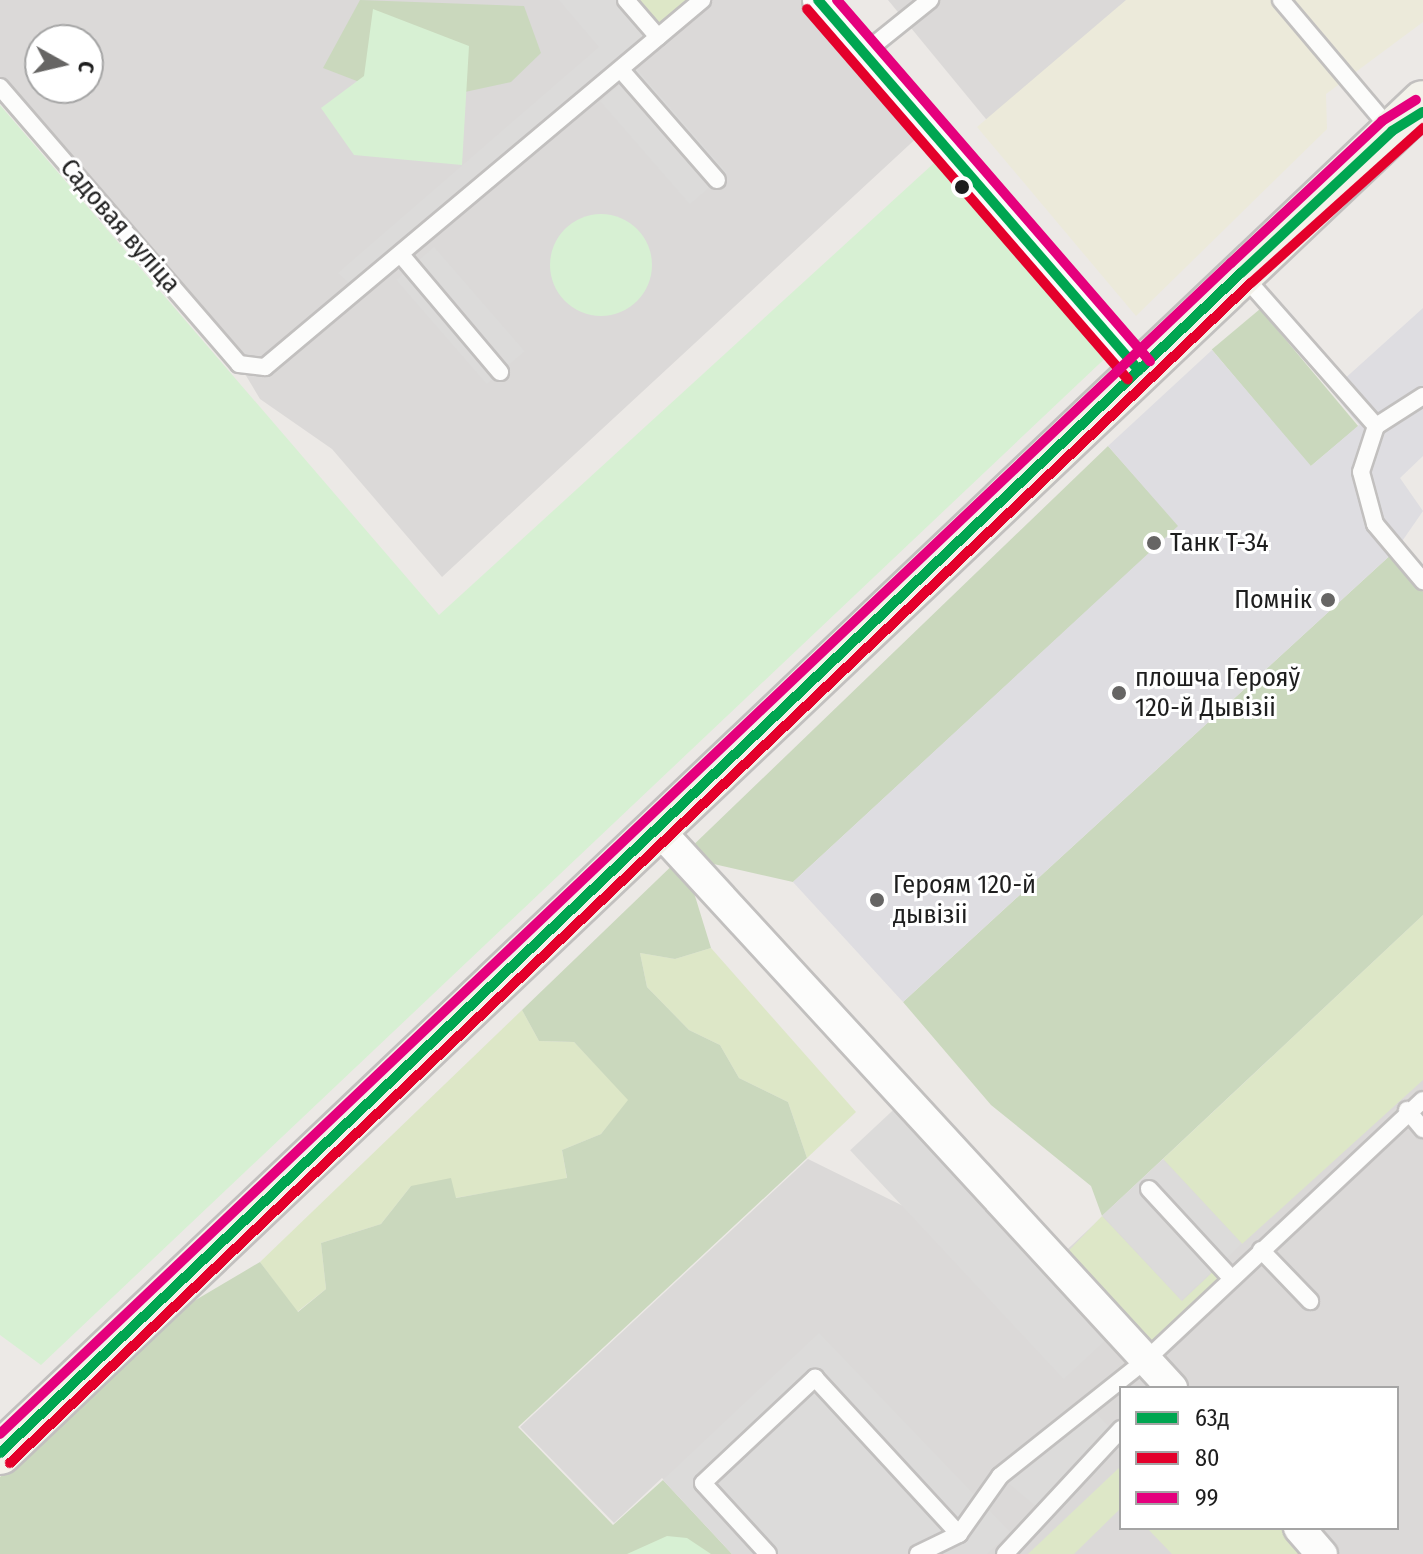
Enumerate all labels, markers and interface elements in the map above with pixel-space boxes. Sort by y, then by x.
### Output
north arrow [24,24,104,104]
text: С [72,60,100,75]
street label: Садовая вуліца [53,153,187,299]
unlabelled marker [954,179,970,195]
place label: Танк Т-34 [1170,527,1269,559]
marker: Танк Т-34 [1145,534,1163,552]
place label: Помнік [1234,584,1312,616]
marker: Помнік [1319,591,1337,609]
place label: плошча Герояў 120-й Дывізіі [1135,662,1300,724]
marker: плошча Герояў 120-й Дывізіі [1110,684,1128,702]
place label: Героям 120-й дывізіі [893,869,1036,930]
marker: Героям 120-й дывізіі [868,891,886,909]
legend [1119,1386,1399,1530]
text: 63д [1195,1404,1230,1432]
text: 80 [1195,1444,1220,1472]
text: 99 [1195,1484,1218,1512]

